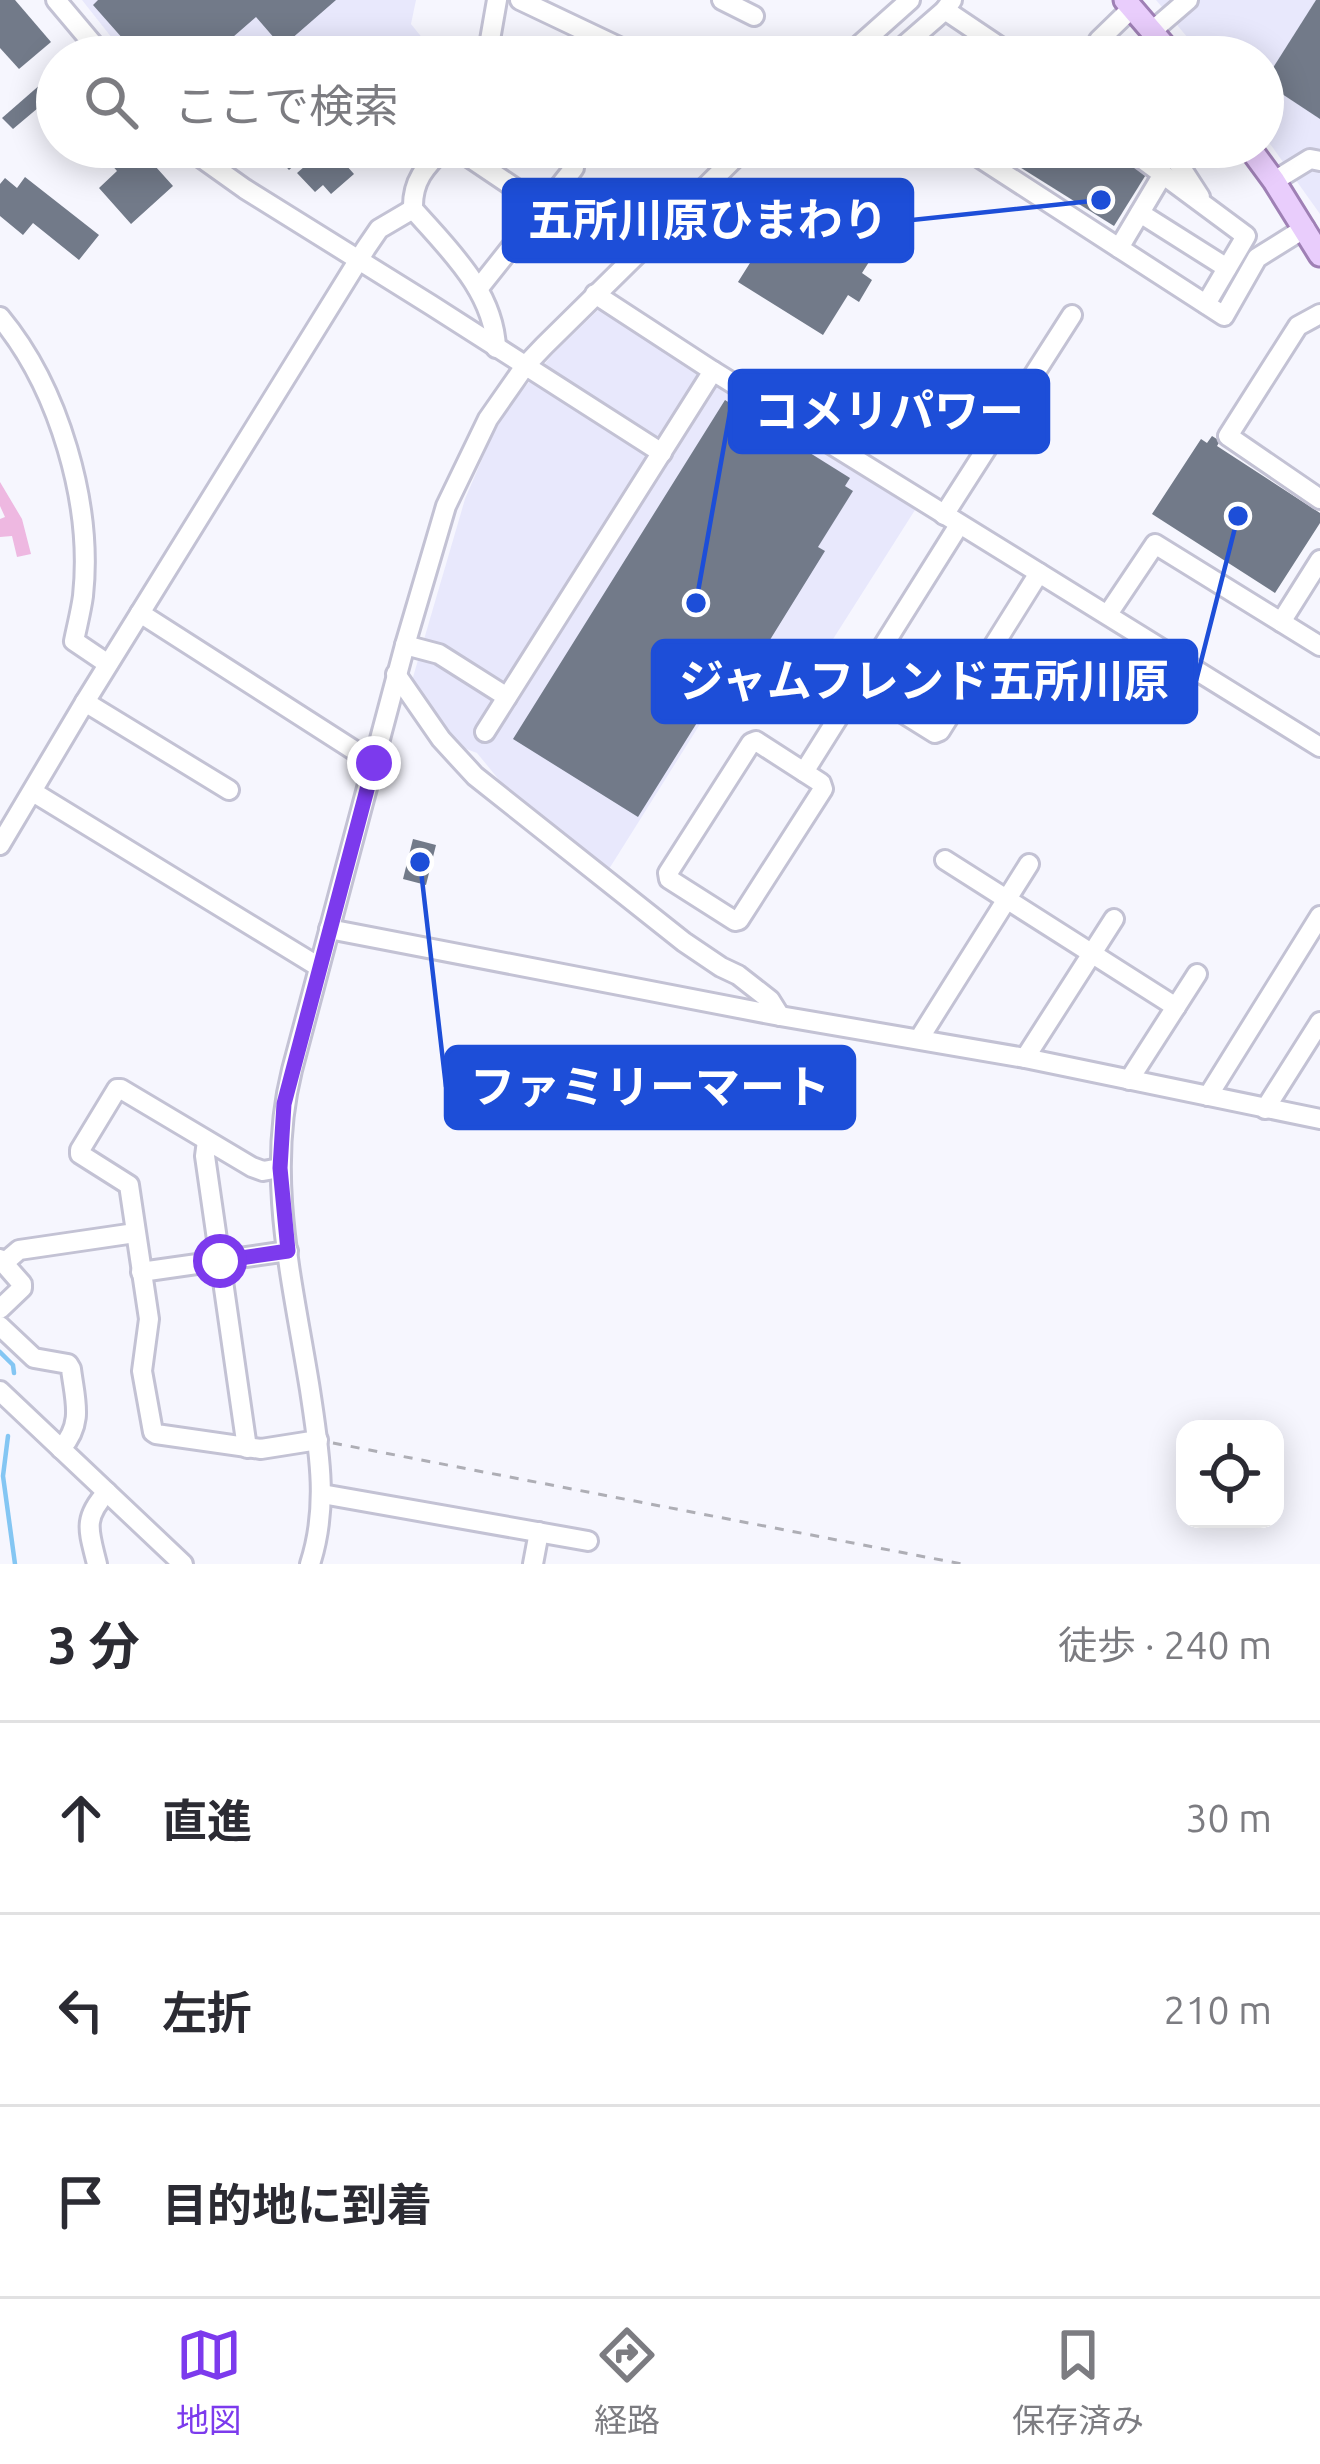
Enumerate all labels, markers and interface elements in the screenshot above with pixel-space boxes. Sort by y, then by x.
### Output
search box [36,36,1284,168]
icon: search [78,69,144,135]
text: ここで検索 [174,80,399,131]
callout: 五所川原ひまわり [504,180,912,261]
text: 五所川原ひまわり [528,194,888,245]
callout: コメリパワー [730,371,1048,452]
text: コメリパワー [754,385,1024,436]
callout: ジャムフレンド五所川原 [653,641,1196,722]
text: ジャムフレンド五所川原 [679,655,1169,706]
route end [347,736,401,790]
callout: ファミリーマート [446,1047,854,1128]
text: ファミリーマート [470,1061,830,1112]
route start [193,1234,247,1288]
map controls [1176,1420,1284,1528]
button: locate [1176,1420,1284,1528]
text: 3 分 [48,1616,140,1674]
text: 徒歩 · 240 m [1058,1623,1272,1666]
icon: ahead [48,1785,114,1851]
text: 直進 [162,1795,252,1846]
text: 30 m [1185,1796,1272,1839]
icon: left [48,1977,114,2043]
text: 左折 [162,1987,252,2038]
text: 210 m [1163,1988,1272,2031]
icon: arrive [48,2169,114,2235]
text: 目的地に到着 [162,2179,432,2230]
tab: 地図 [176,2322,242,2442]
tab: 経路 [594,2322,660,2442]
tab: 保存済み [1012,2322,1144,2442]

